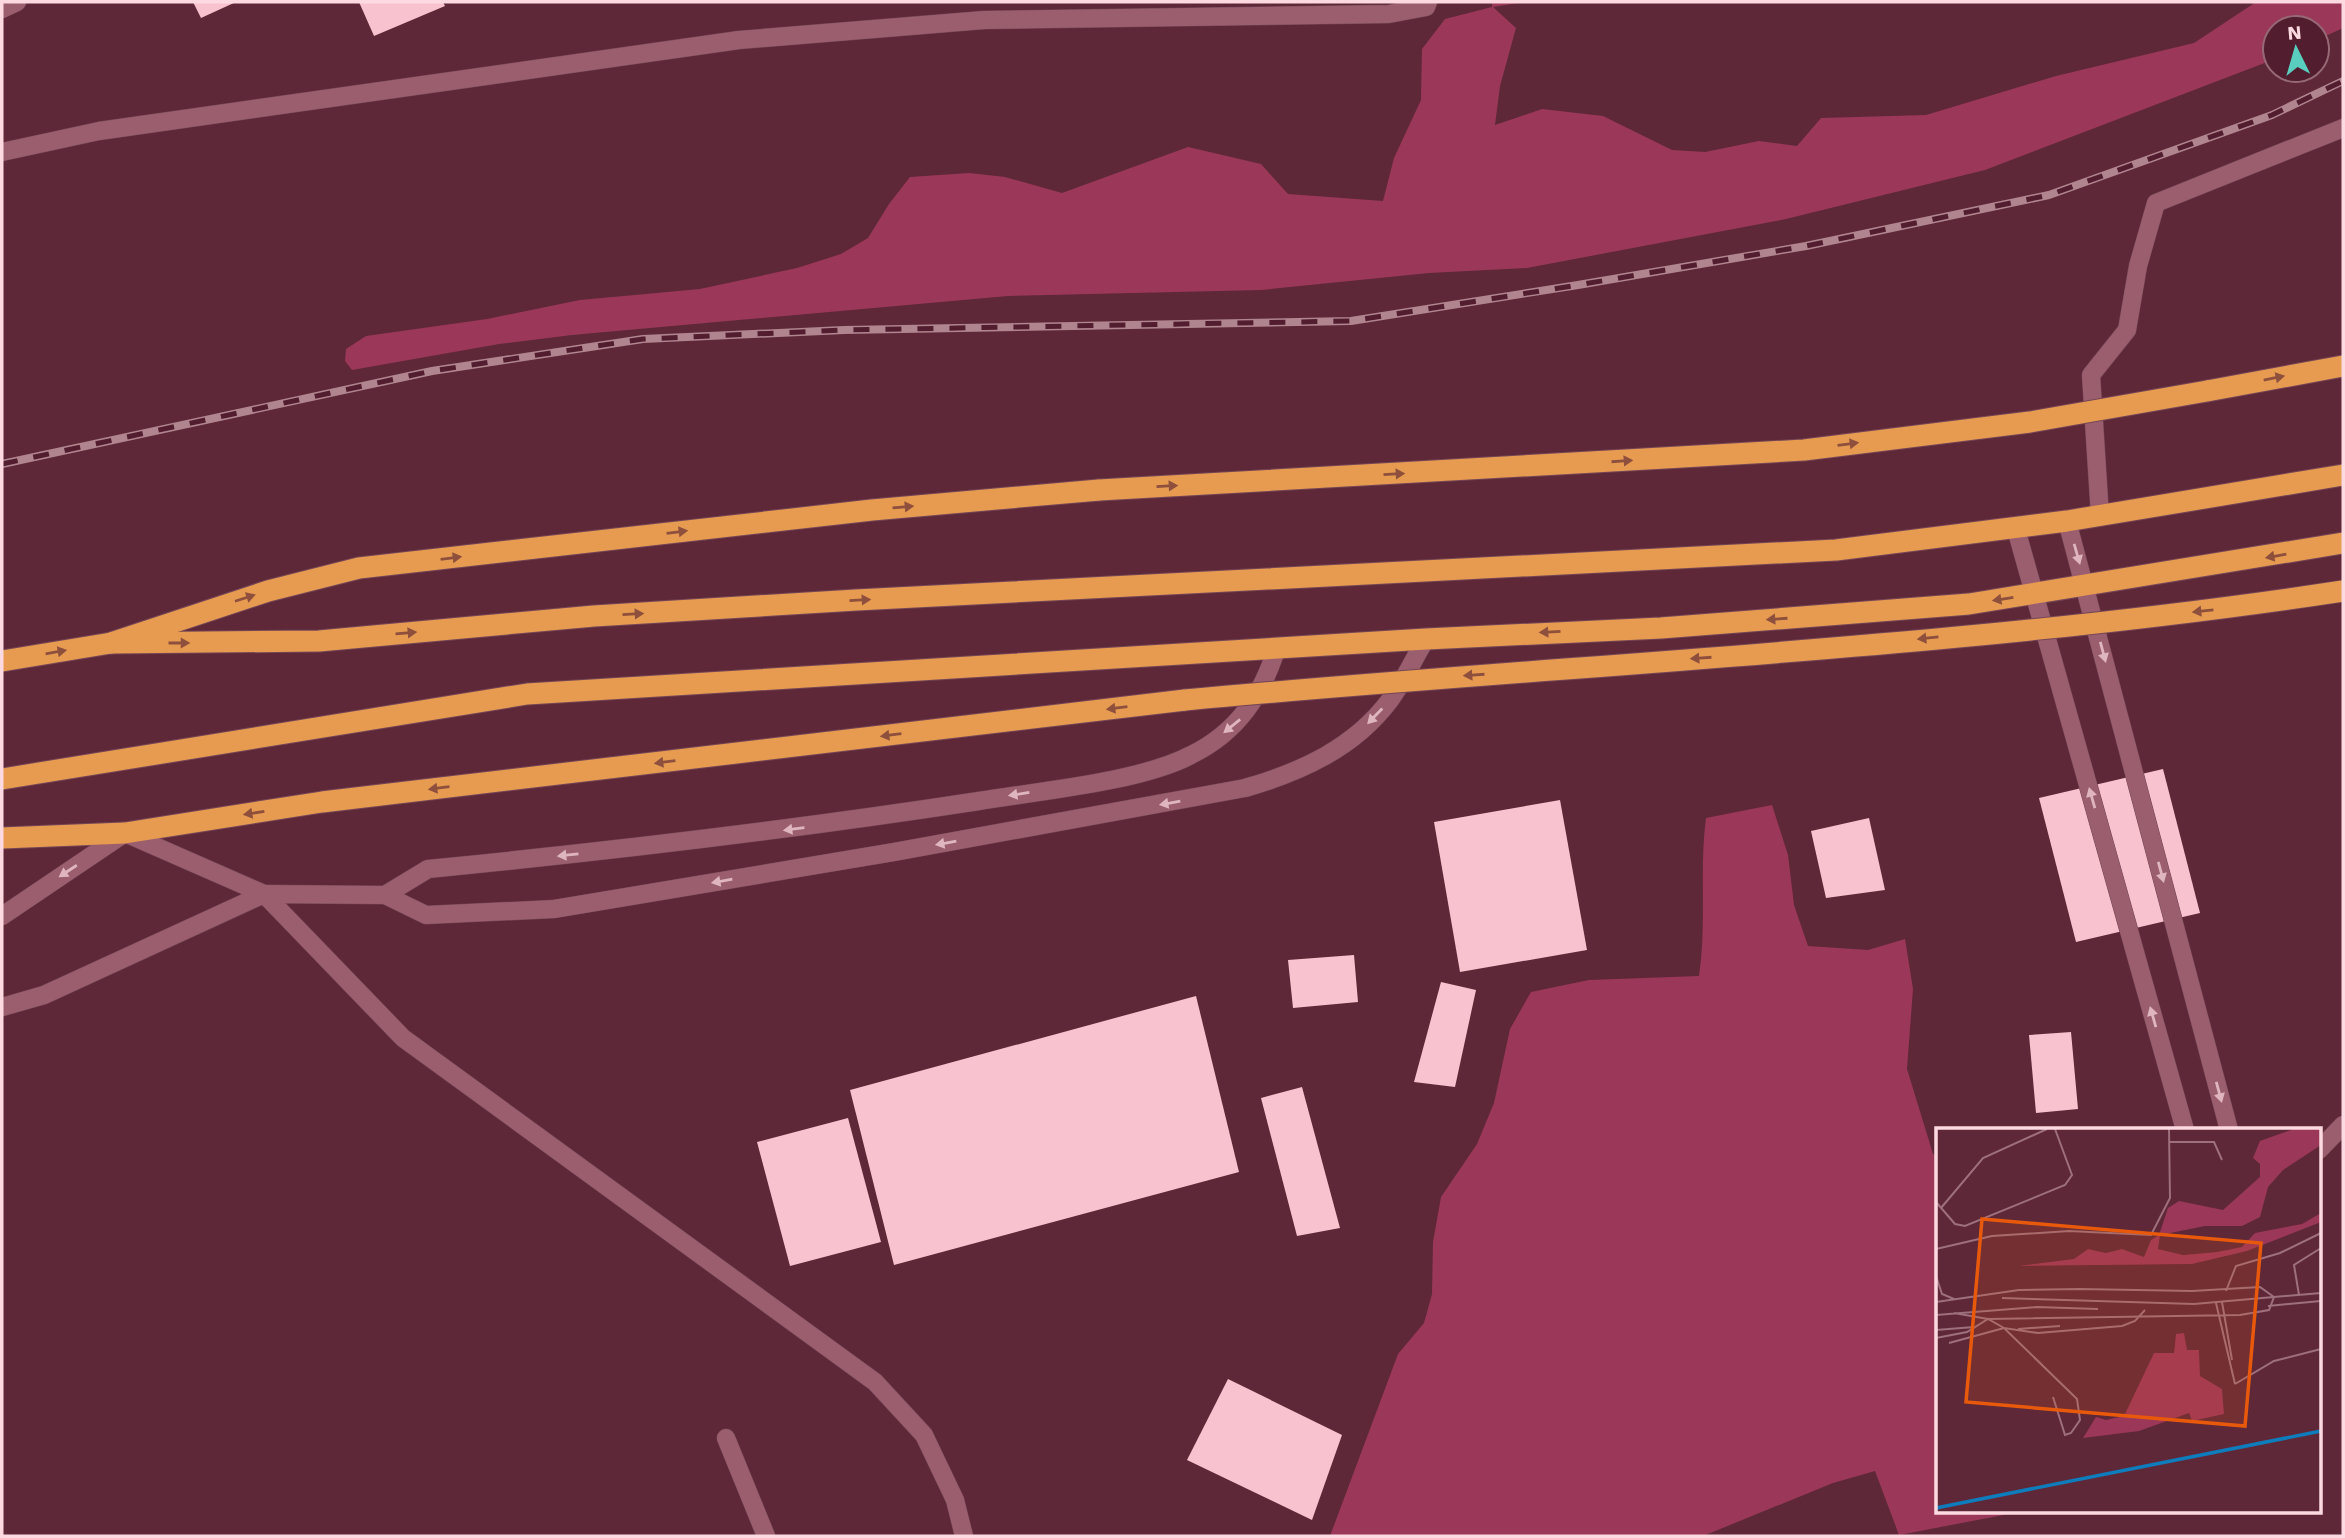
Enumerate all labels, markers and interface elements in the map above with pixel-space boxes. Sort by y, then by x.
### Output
north arrow [2261,14,2331,84]
text: N [2287,20,2303,45]
one-way arrow [2263,372,2285,383]
one-way arrow [1838,439,1860,450]
one-way arrow [1611,455,1633,466]
one-way arrow [1384,468,1406,479]
one-way arrow [1157,481,1179,492]
one-way arrow [892,501,914,512]
one-way arrow [666,527,688,538]
one-way arrow [2072,543,2082,564]
one-way arrow [2265,551,2287,562]
one-way arrow [440,552,462,563]
one-way arrow [235,592,256,603]
one-way arrow [849,594,871,605]
one-way arrow [1992,594,2014,605]
one-way arrow [2192,606,2214,617]
one-way arrow [622,608,644,619]
one-way arrow [1765,614,1787,625]
one-way arrow [1538,626,1560,637]
one-way arrow [395,628,417,639]
one-way arrow [1917,633,1939,644]
one-way arrow [168,637,190,649]
one-way arrow [2098,641,2109,663]
one-way arrow [45,646,67,657]
one-way arrow [1690,653,1712,664]
one-way arrow [1463,670,1485,681]
one-way arrow [1106,703,1128,714]
one-way arrow [1367,707,1384,724]
one-way arrow [1223,718,1240,733]
one-way arrow [880,730,902,741]
one-way arrow [654,756,676,767]
one-way arrow [428,783,450,794]
one-way arrow [2086,787,2097,809]
one-way arrow [1008,789,1030,800]
one-way arrow [1159,798,1181,809]
one-way arrow [243,808,265,819]
one-way arrow [783,823,805,834]
one-way arrow [935,838,957,849]
one-way arrow [557,849,579,860]
one-way arrow [2156,861,2167,883]
one-way arrow [58,864,77,877]
one-way arrow [711,876,733,887]
one-way arrow [2147,1006,2158,1028]
one-way arrow [2214,1081,2225,1103]
inset map [1936,1128,2320,1514]

